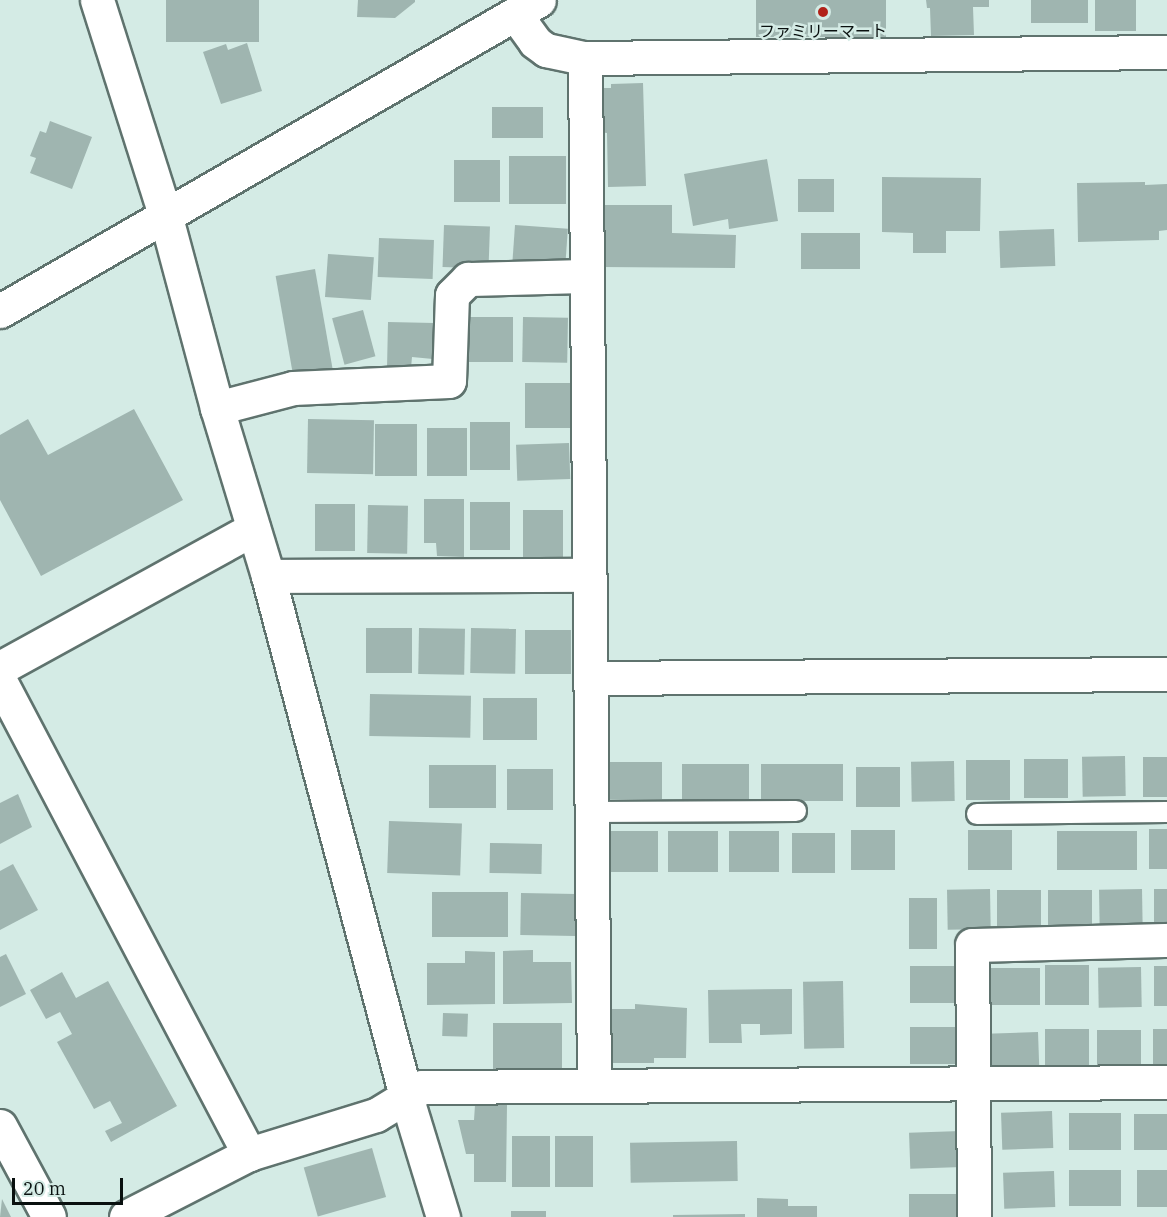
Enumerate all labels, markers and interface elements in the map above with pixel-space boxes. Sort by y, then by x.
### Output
marker: ファミリーマート [816,5,830,19]
place label: ファミリーマート [759,21,887,41]
scale bar [15,1166,126,1204]
text: 20 m [23,1177,66,1200]

